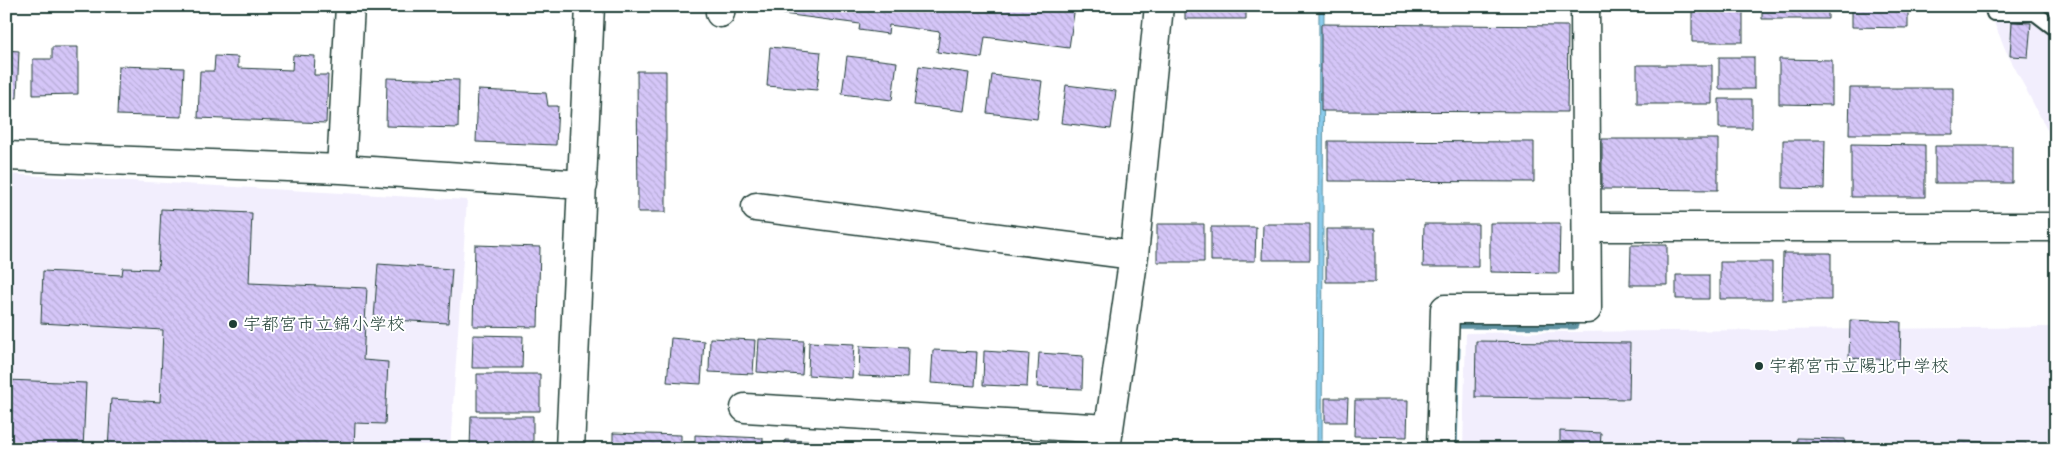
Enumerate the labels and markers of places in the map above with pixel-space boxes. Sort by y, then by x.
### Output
place label: 宇都宮市立錦小学校 [243,315,405,337]
marker: 宇都宮市立錦小学校 [227,318,239,330]
place label: 宇都宮市立陽北中学校 [1769,357,1949,379]
marker: 宇都宮市立陽北中学校 [1753,360,1765,372]

